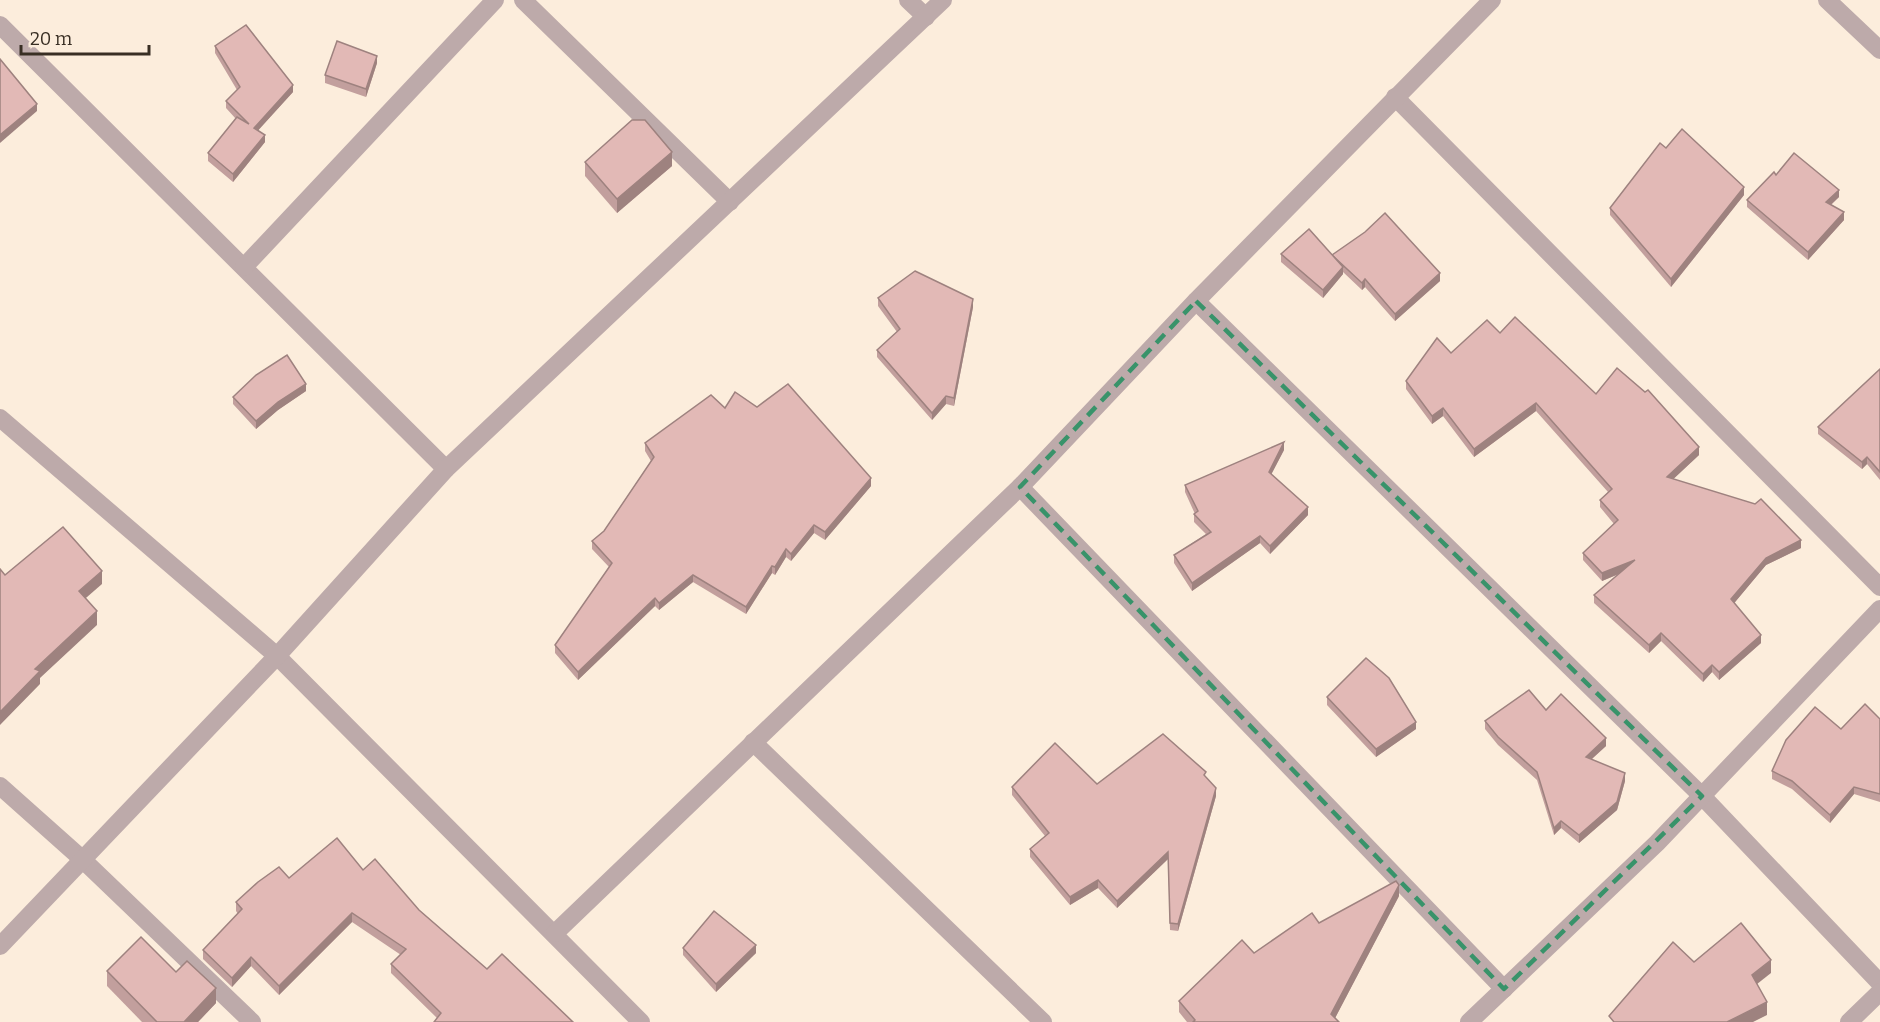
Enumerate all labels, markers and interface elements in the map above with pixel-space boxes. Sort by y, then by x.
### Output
scale bar [21,18,148,56]
text: 20 m [30,28,72,50]

